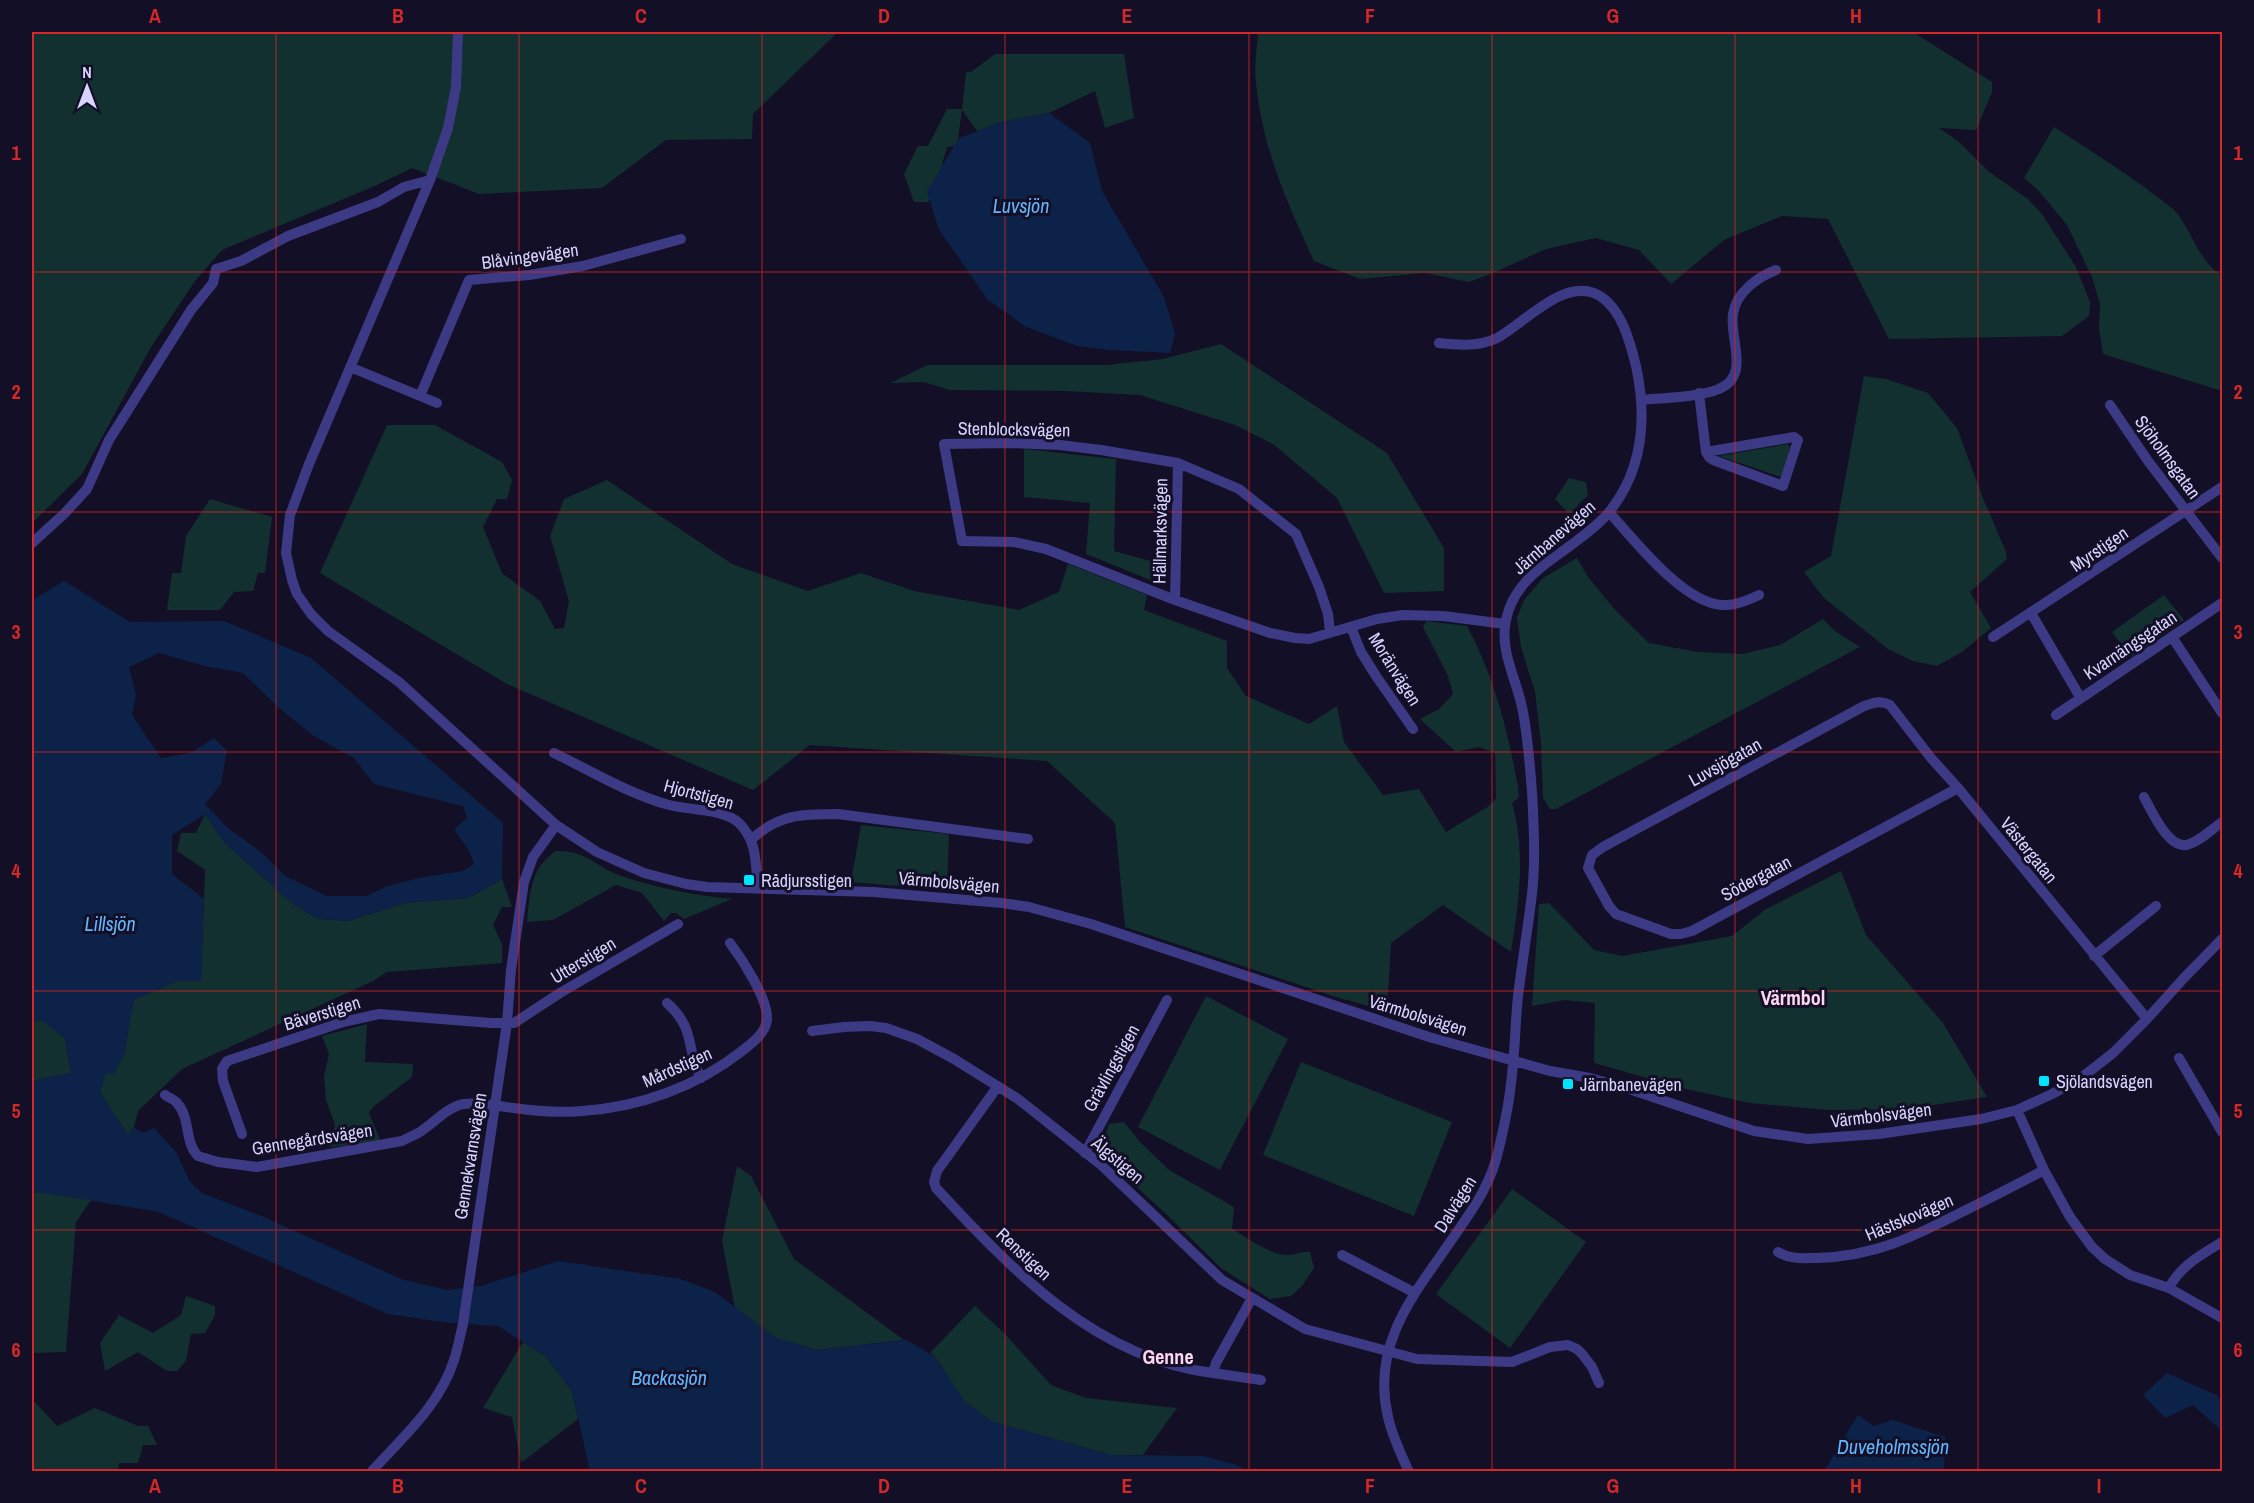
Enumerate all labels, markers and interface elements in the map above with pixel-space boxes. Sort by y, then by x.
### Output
text: A [149,2,161,29]
text: B [392,2,404,29]
text: C [635,2,647,29]
text: D [878,2,890,29]
text: E [1122,2,1133,29]
text: F [1365,2,1375,29]
text: G [1607,2,1619,29]
text: H [1850,2,1862,29]
text: I [2097,2,2101,29]
north arrow [57,57,117,117]
text: N [82,61,92,83]
text: 1 [11,139,21,166]
text: 1 [2233,139,2243,166]
water label: Luvsjön [993,192,1049,219]
street label: Blåvingevägen [480,237,580,275]
text: 2 [11,378,21,405]
text: 2 [2233,378,2243,405]
street label: Sjöholmsgatan [2129,410,2207,504]
street label: Stenblocksvägen [958,416,1070,442]
street label: Hällmarksvägen [1147,478,1173,584]
street label: Järnbanevägen [1507,494,1601,580]
street label: Myrstigen [2065,521,2133,577]
street label: Kvarnängsgatan [2078,605,2182,685]
text: 3 [11,618,21,645]
text: 3 [2233,618,2243,645]
street label: Moränvägen [1363,628,1427,710]
street label: Luvsjögatan [1684,732,1766,792]
street label: Hjortstigen [661,773,737,815]
street label: Västergatan [1995,812,2063,888]
street label: Södergatan [1716,849,1796,907]
text: 4 [11,857,21,884]
text: 4 [2233,857,2243,884]
street label: Värmbolsvägen [897,865,1001,899]
place label: Rådjursstigen [761,868,852,893]
marker: Rådjursstigen [742,873,756,887]
water label: Lillsjön [84,910,136,937]
street label: Utterstigen [546,931,620,989]
district label: Värmbol [1761,984,1825,1011]
street label: Värmbolsvägen [1366,988,1470,1042]
street label: Bäverstigen [281,990,363,1036]
street label: Grävlingstigen [1077,1020,1145,1116]
street label: Mårdstigen [638,1041,716,1093]
place label: Sjölandsvägen [2056,1069,2153,1094]
place label: Järnbanevägen [1580,1072,1682,1097]
marker: Sjölandsvägen [2037,1074,2051,1088]
marker: Järnbanevägen [1561,1077,1575,1091]
street label: Gennekvarnsvägen [448,1091,492,1221]
street label: Värmbolsvägen [1829,1096,1933,1134]
text: 5 [11,1097,21,1124]
text: 5 [2233,1097,2243,1124]
street label: Gennegårdsvägen [250,1117,374,1161]
street label: Älgstigen [1086,1130,1150,1189]
street label: Dalvägen [1428,1171,1482,1237]
street label: Hästskovägen [1861,1187,1957,1247]
street label: Renstigen [991,1222,1057,1286]
text: 6 [11,1336,21,1363]
text: 6 [2233,1336,2243,1363]
district label: Genne [1142,1343,1194,1370]
water label: Backasjön [631,1364,707,1391]
water label: Duveholmssjön [1837,1433,1949,1460]
text: A [149,1472,161,1499]
text: B [392,1472,404,1499]
text: C [635,1472,647,1499]
text: D [878,1472,890,1499]
text: E [1122,1472,1133,1499]
text: F [1365,1472,1375,1499]
text: G [1607,1472,1619,1499]
text: H [1850,1472,1862,1499]
text: I [2097,1472,2101,1499]

